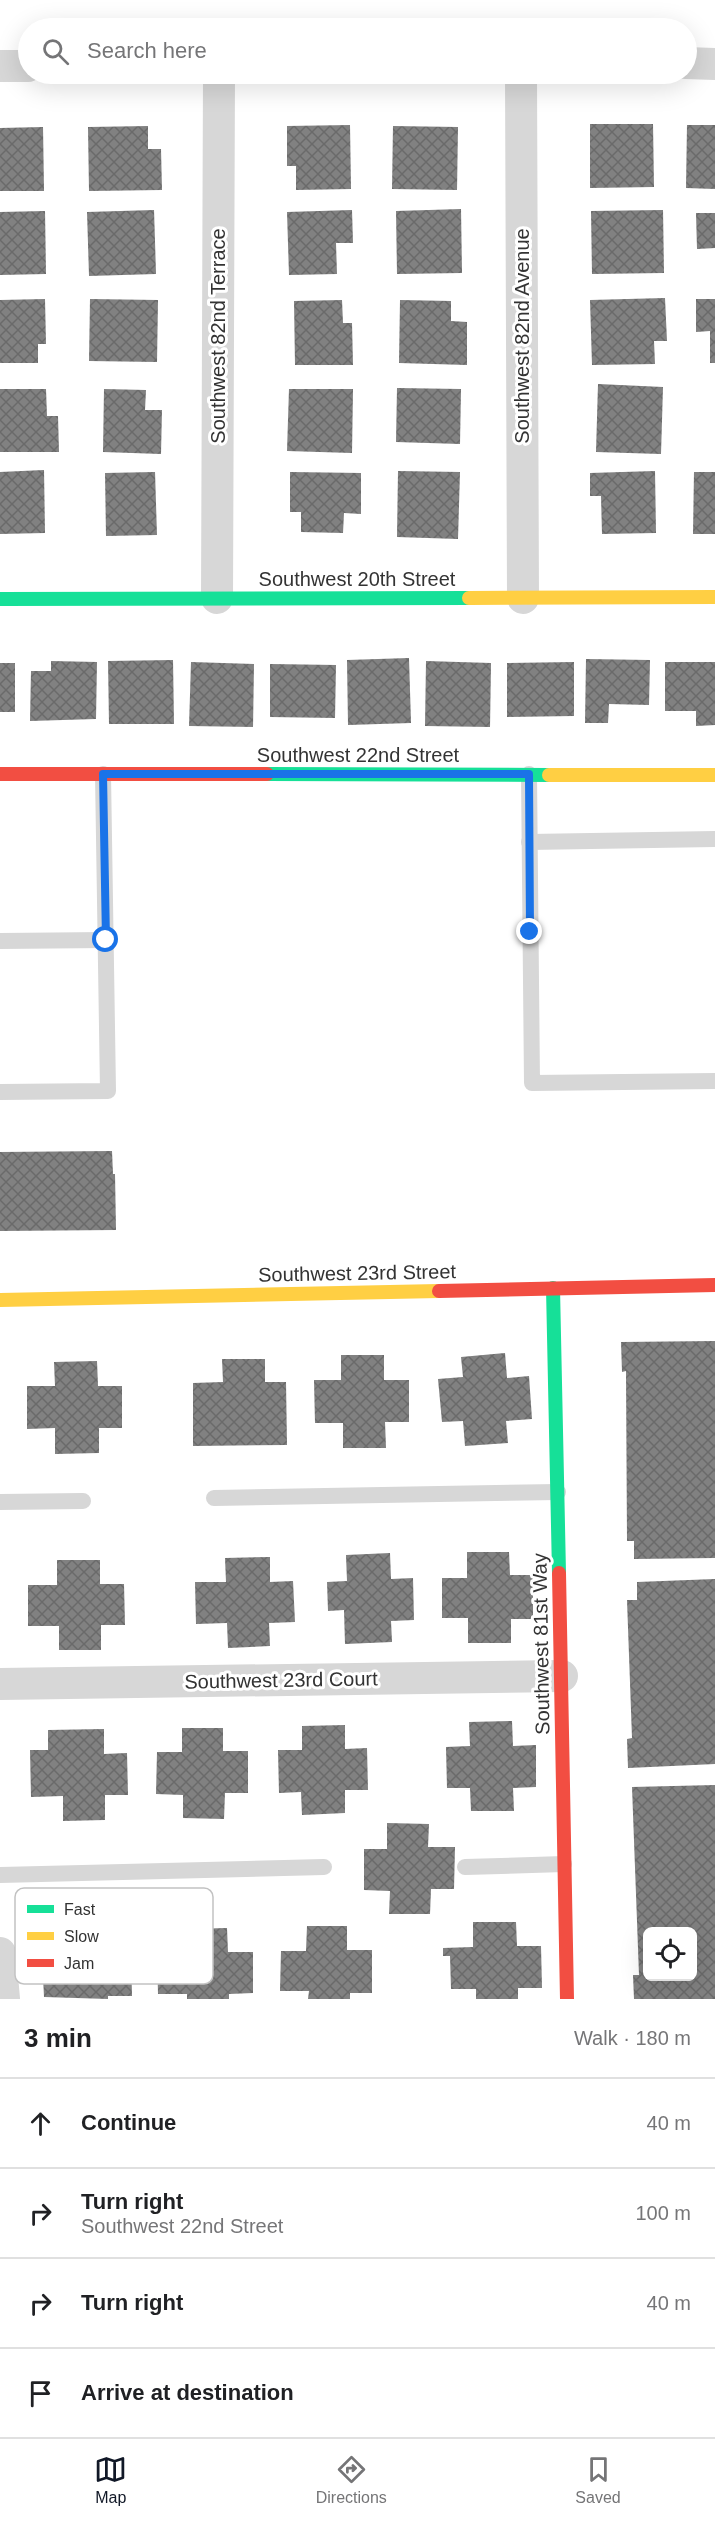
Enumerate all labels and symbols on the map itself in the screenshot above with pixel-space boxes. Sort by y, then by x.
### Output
street label: Southwest 82nd Terrace [207,228,229,444]
street label: Southwest 82nd Avenue [511,228,533,444]
street label: Southwest 20th Street [259,568,456,590]
street label: Southwest 22nd Street [257,744,460,766]
route end [516,918,542,944]
route start [92,926,118,952]
street label: Southwest 23rd Street [258,1260,457,1286]
street label: Southwest 81st Way [528,1553,554,1735]
street label: Southwest 23rd Court [184,1667,378,1693]
legend [15,1888,213,1984]
text: Fast [64,1901,96,1918]
text: Slow [64,1928,99,1945]
text: Jam [64,1955,94,1972]

